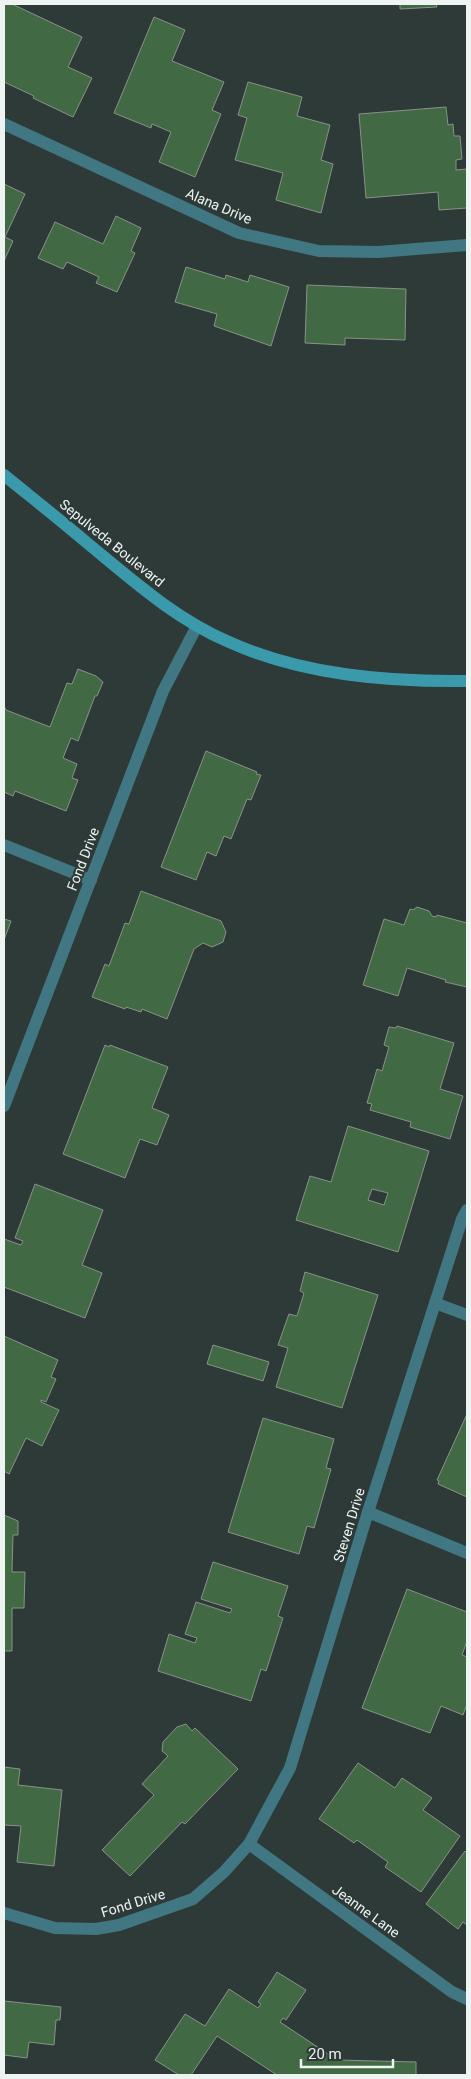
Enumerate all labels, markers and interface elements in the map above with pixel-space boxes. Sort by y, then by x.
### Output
street label: Alana Drive [183,185,255,227]
street label: Sepulveda Boulevard [57,496,167,590]
street label: Fond Drive [64,825,102,893]
street label: Steven Drive [330,1486,368,1564]
street label: Jeanne Lane [329,1881,403,1941]
street label: Fond Drive [99,1886,167,1920]
scale bar [301,2036,394,2068]
text: 20 m [308,2045,342,2063]

